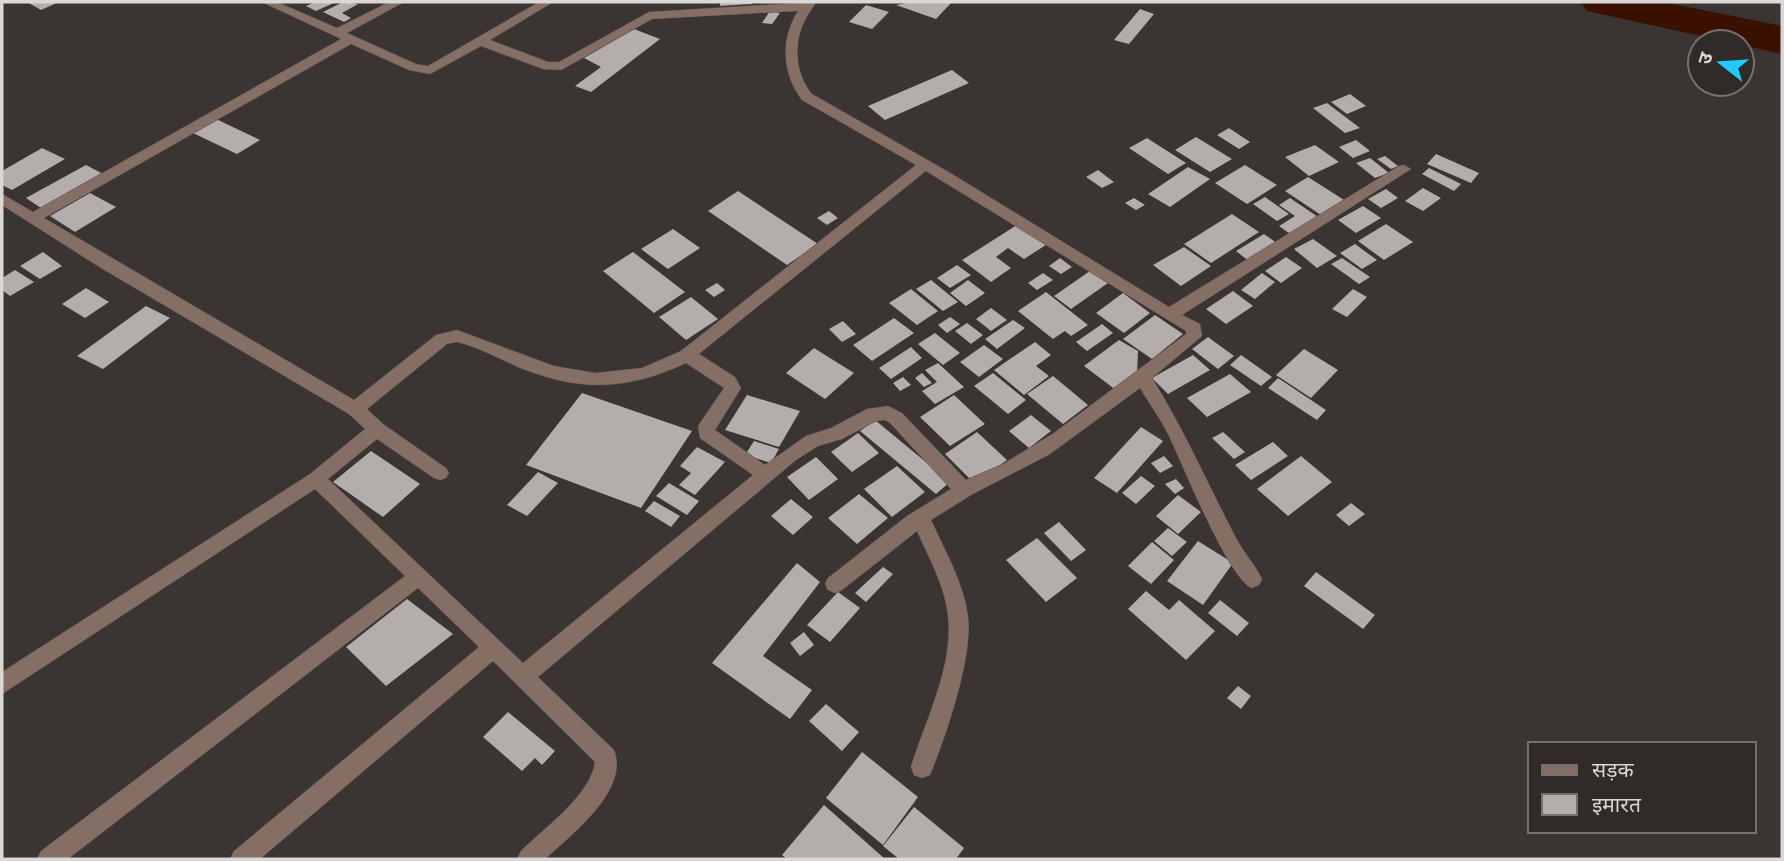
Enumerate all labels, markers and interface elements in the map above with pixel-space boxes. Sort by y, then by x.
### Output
north arrow [1686,28,1756,98]
text: उ [1692,48,1717,67]
legend [1528,742,1756,833]
text: सड़क [1592,756,1634,781]
text: इमारत [1592,791,1642,816]

